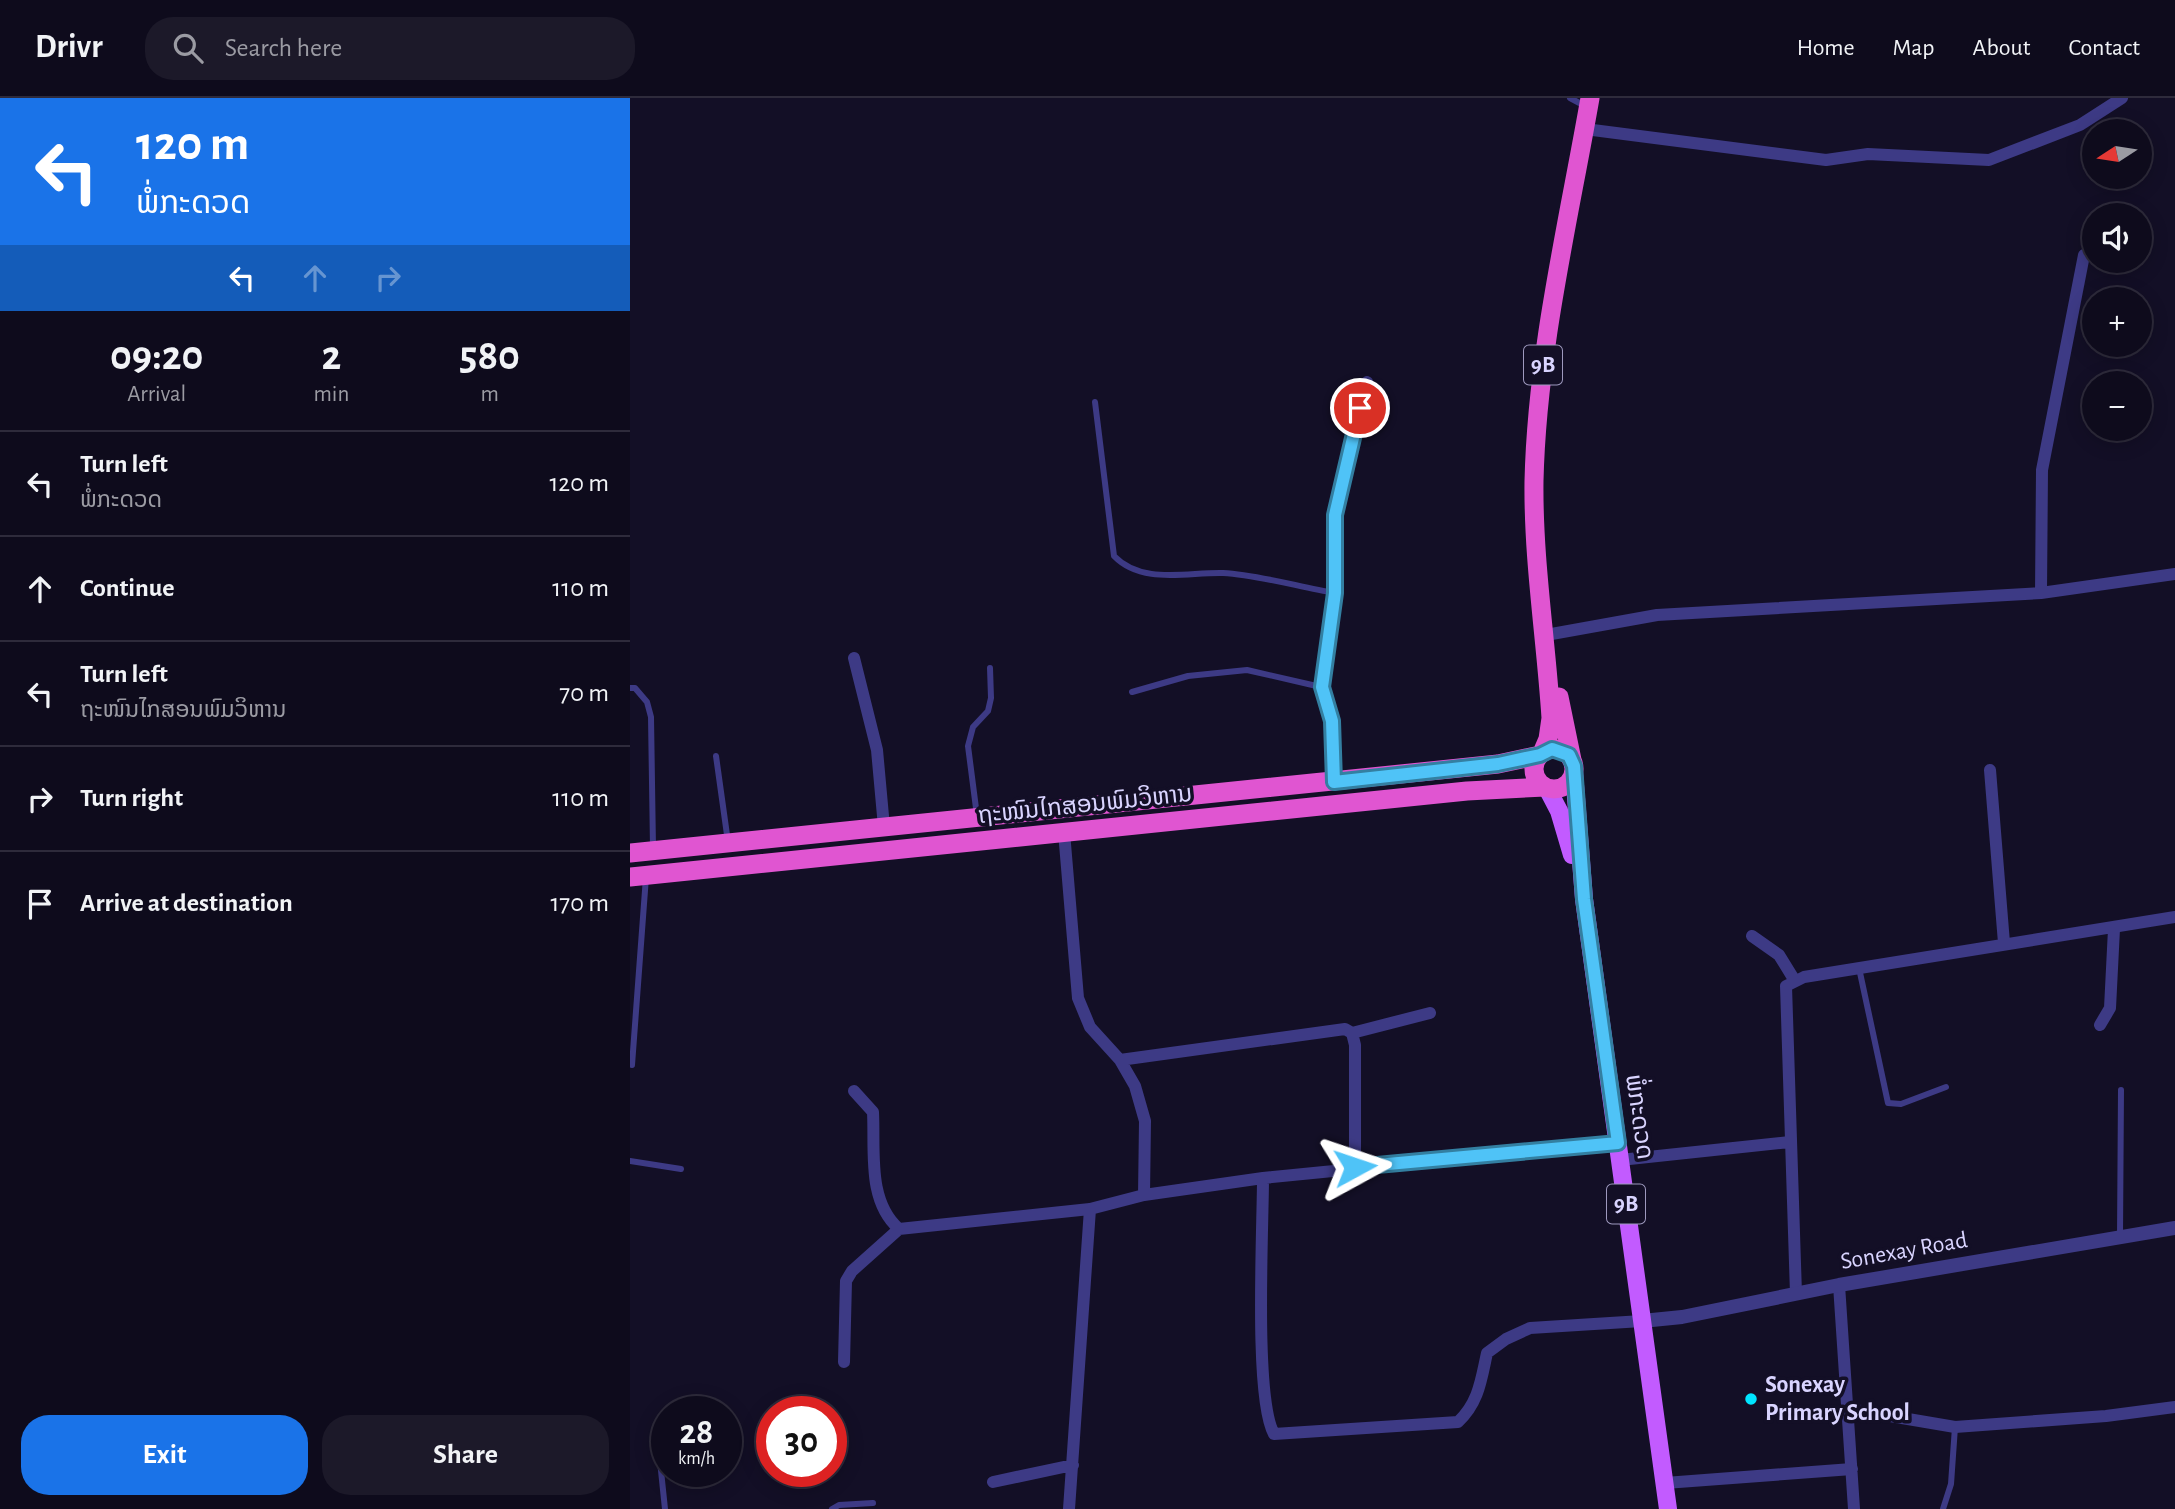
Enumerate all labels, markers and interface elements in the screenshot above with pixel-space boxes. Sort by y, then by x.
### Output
search box [145,17,635,80]
icon: search [169,29,207,67]
text: Drivr [35,31,103,64]
text: Search here [225,35,342,61]
text: Home [1797,36,1855,60]
text: Map [1893,36,1935,60]
text: About [1973,36,2030,60]
text: Contact [2068,36,2140,60]
north arrow [2082,119,2152,189]
map controls [2082,119,2152,441]
text: 120 m [136,120,249,169]
icon: left [21,126,112,217]
text: ພໍ່ກະດວດ [136,187,250,219]
button: sound [2082,203,2152,273]
icon: left [223,259,261,297]
icon: ahead [296,259,334,297]
icon: right [369,259,407,297]
button: + [2082,287,2152,357]
text: 09:20 [110,335,203,377]
text: 2 [321,335,341,377]
text: 580 [459,335,520,377]
road number: 9B [1524,346,1562,384]
button: − [2082,371,2152,441]
pin [1330,378,1390,438]
text: Arrival [127,383,186,406]
text: min [313,383,349,406]
text: m [480,383,499,406]
icon: arrive [1341,389,1379,427]
text: Turn left [80,451,168,477]
icon: left [21,465,59,503]
text: 120 m [549,470,609,496]
text: ພໍ່ກະດວດ [80,489,162,512]
icon: ahead [21,570,59,608]
text: Continue [80,575,175,601]
text: 110 m [552,575,609,601]
text: Turn left [80,661,168,687]
icon: left [21,675,59,713]
text: 70 m [559,680,609,706]
text: ຖະໜົນໄກສອນພົມວິຫານ [80,699,286,722]
street label: ຖະໜົນໄກສອນພົມວິຫານ [976,779,1193,828]
icon: right [21,780,59,818]
text: Turn right [80,785,183,811]
text: 110 m [552,785,609,811]
icon: arrive [21,885,59,923]
text: Arrive at destination [80,890,293,916]
text: 170 m [550,890,609,916]
street label: ພໍ່ກະດວດ [1621,1072,1664,1161]
position arrow [1318,1130,1392,1204]
road number: 9B [1607,1184,1645,1224]
street label: Sonexay Road [1839,1228,1969,1274]
place label: Sonexay Primary School [1765,1373,1910,1425]
marker: Sonexay Primary School [1743,1391,1759,1407]
speed limit sign: 30 [756,1396,847,1487]
button: Exit [21,1415,308,1495]
button: Share [322,1415,609,1495]
text: 28 [680,1415,713,1450]
text: km/h [678,1450,715,1468]

